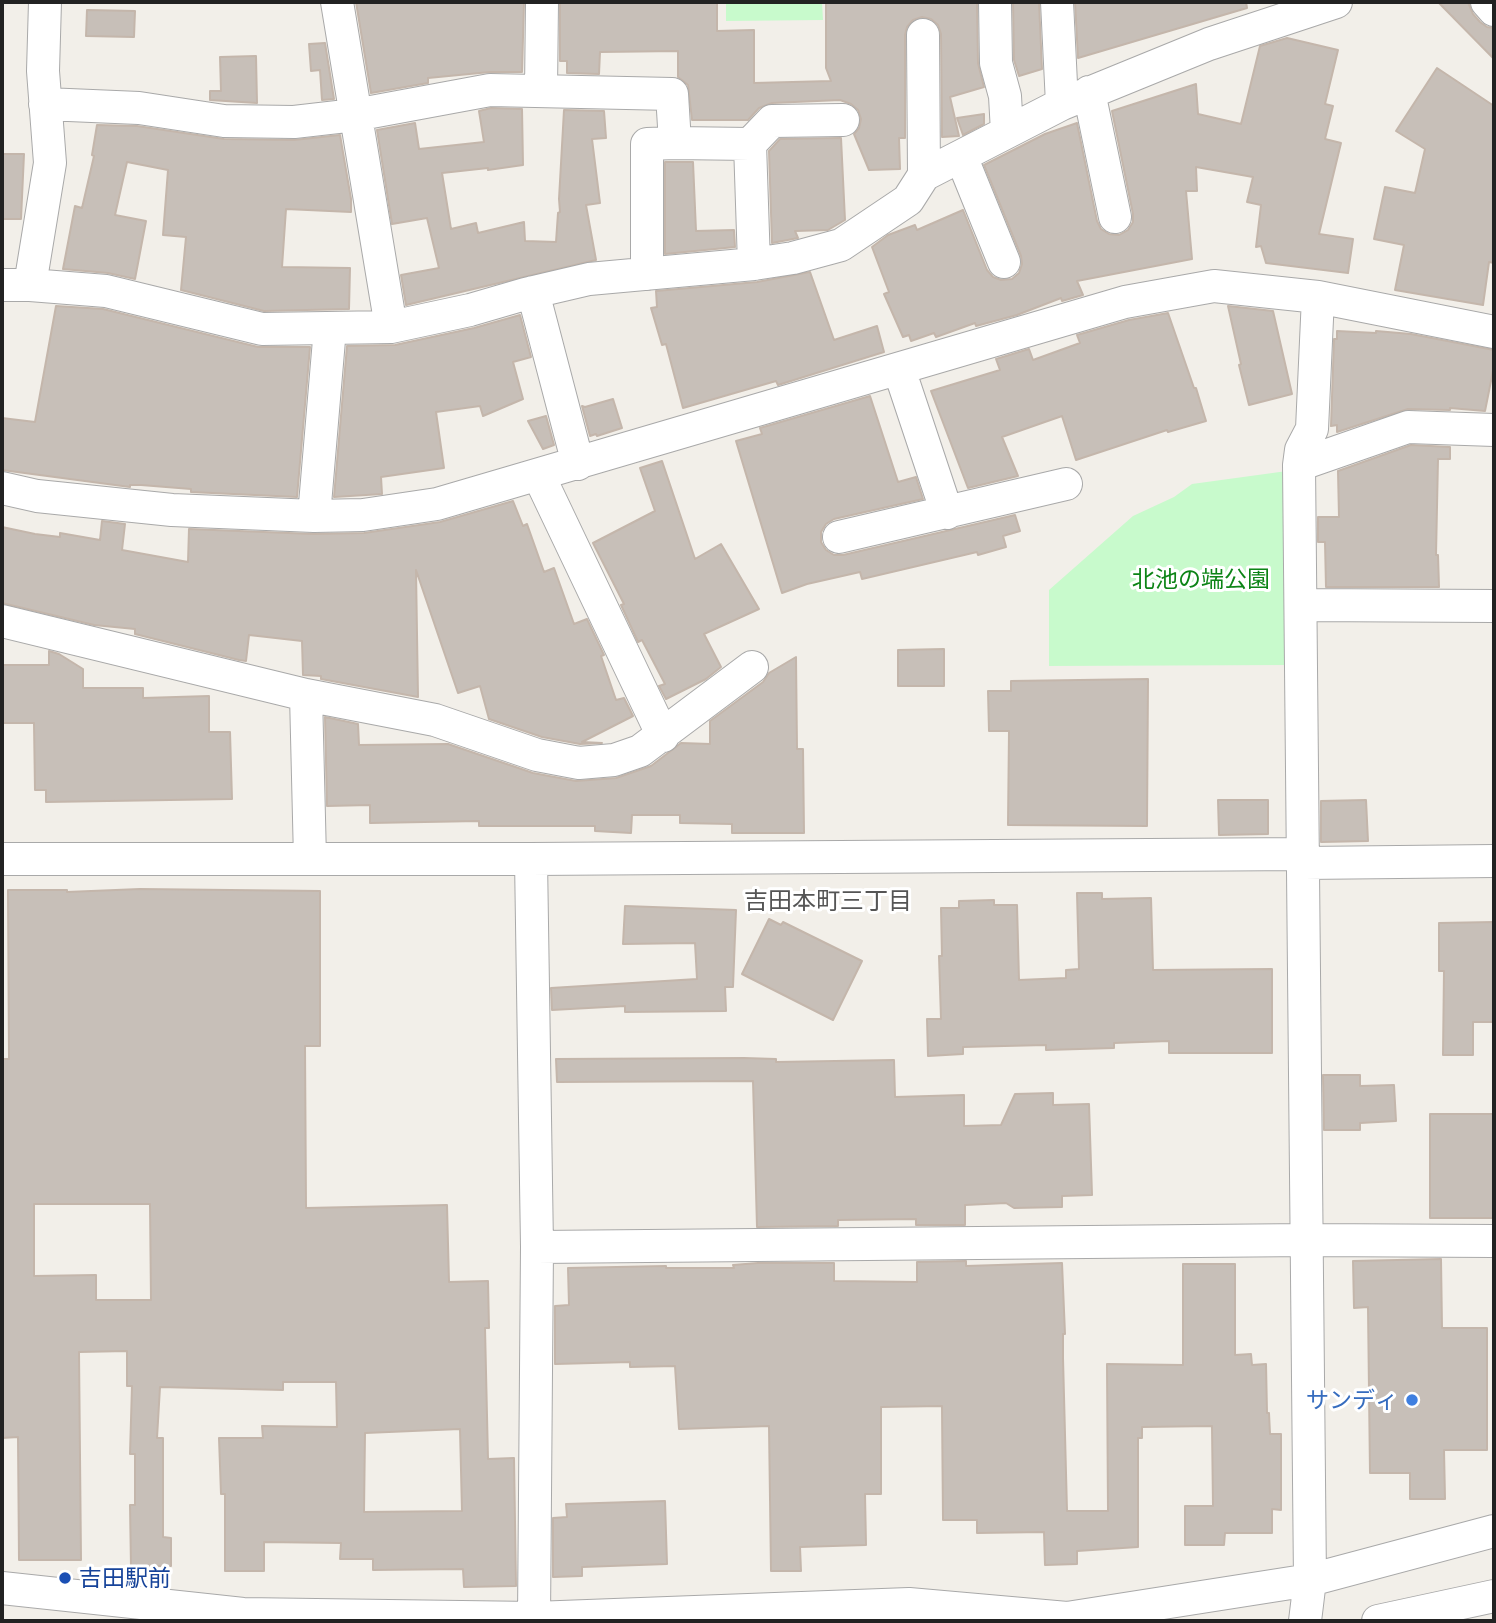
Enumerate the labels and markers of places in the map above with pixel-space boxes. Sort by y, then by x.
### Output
place label: サンディ [1306,1386,1398,1414]
marker: サンディ [1404,1392,1420,1408]
place label: 吉田駅前 [79,1564,171,1592]
marker: 吉田駅前 [57,1570,73,1586]

